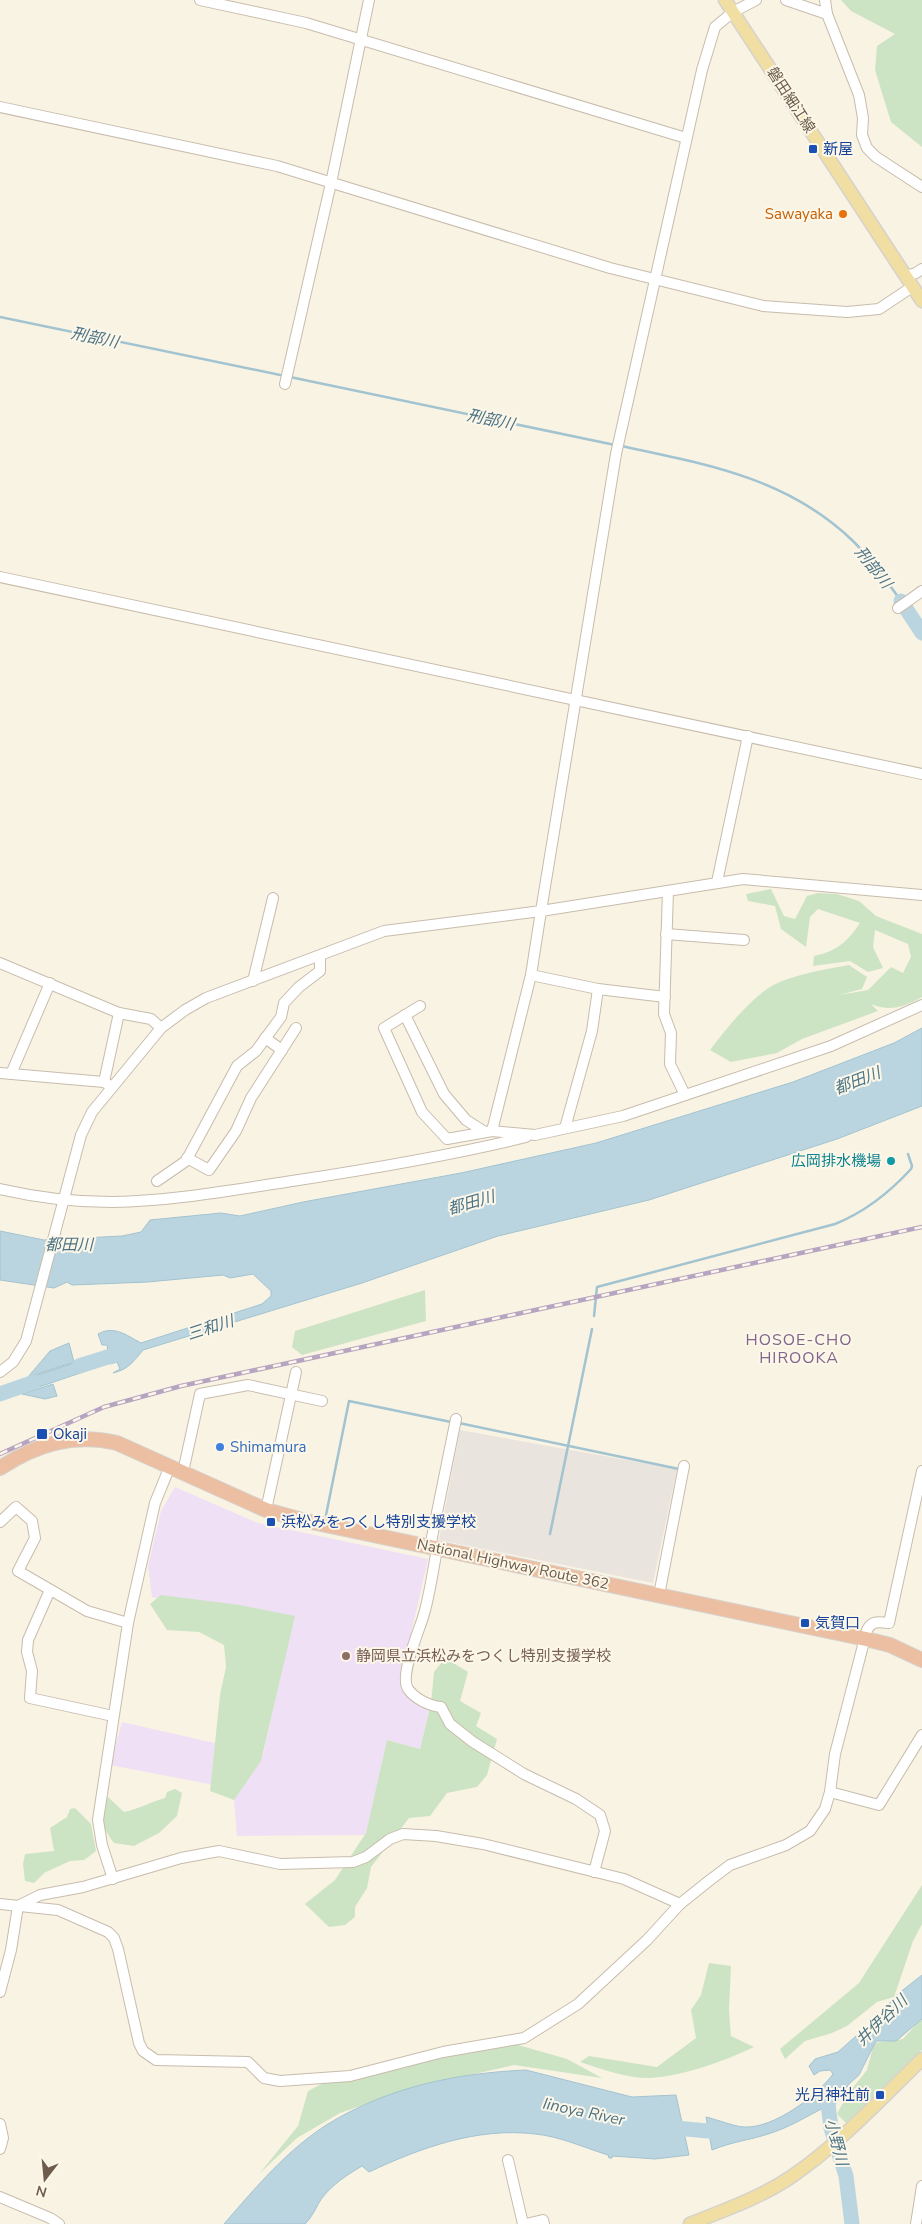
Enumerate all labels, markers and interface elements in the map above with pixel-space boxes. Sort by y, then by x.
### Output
street label: 磐田細江線 [762,63,820,137]
place label: 新屋 [823,139,853,159]
marker: 新屋 [807,143,819,155]
place label: Sawayaka [765,204,833,224]
marker: Sawayaka [837,208,849,220]
water label: 刑部川 [69,322,123,354]
water label: 刑部川 [465,404,519,436]
water label: 刑部川 [850,542,898,595]
water label: 都田川 [831,1061,886,1100]
place label: 広岡排水機場 [791,1151,881,1171]
marker: 広岡排水機場 [885,1155,897,1167]
water label: 都田川 [445,1185,499,1220]
water label: 都田川 [45,1234,95,1256]
water label: 三和川 [184,1309,238,1346]
district label: HOSOE-CHO HIROOKA [746,1329,852,1369]
place label: Okaji [53,1424,87,1444]
marker: Okaji [35,1427,49,1441]
place label: Shimamura [230,1437,307,1457]
marker: Shimamura [214,1441,226,1453]
place label: 浜松みをつくし特別支援学校 [281,1512,476,1532]
marker: 浜松みをつくし特別支援学校 [265,1516,277,1528]
street label: National Highway Route 362 [415,1534,611,1594]
place label: 気賀口 [815,1613,860,1633]
marker: 気賀口 [799,1617,811,1629]
place label: 静岡県立浜松みをつくし特別支援学校 [356,1646,611,1666]
marker: 静岡県立浜松みをつくし特別支援学校 [340,1650,352,1662]
water label: 井伊谷川 [851,1989,914,2051]
place label: 光月神社前 [795,2085,870,2105]
marker: 光月神社前 [874,2089,886,2101]
water label: Iinoya River [541,2093,628,2132]
water label: 小野川 [819,2116,853,2170]
north arrow [20,2154,70,2204]
text: N [34,2180,49,2202]

